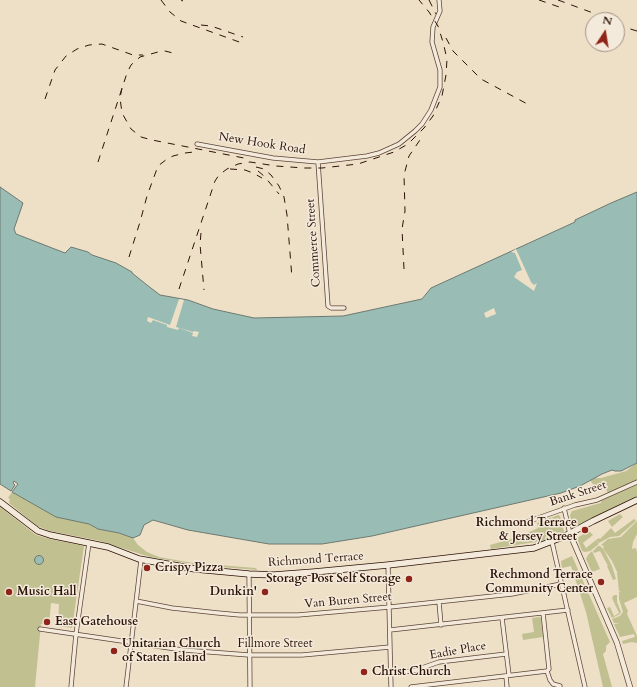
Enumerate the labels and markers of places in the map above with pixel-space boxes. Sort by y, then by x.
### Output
place label: Richmond Terrace & Jersey Street [476,516,577,544]
marker: Richmond Terrace & Jersey Street [580,525,590,535]
place label: Crispy Pizza [155,561,223,575]
marker: Crispy Pizza [142,563,152,573]
place label: Rechmond Terrace Community Center [485,568,593,596]
place label: Storage Post Self Storage [266,572,401,586]
marker: Storage Post Self Storage [404,574,414,584]
marker: Rechmond Terrace Community Center [596,577,606,587]
place label: Music Hall [17,585,76,599]
place label: Dunkin' [210,585,257,599]
marker: Music Hall [4,587,14,597]
marker: Dunkin' [260,587,270,597]
place label: East Gatehouse [55,615,138,629]
marker: East Gatehouse [42,617,52,627]
place label: Unitarian Church of Staten Island [122,637,221,665]
marker: Unitarian Church of Staten Island [109,646,119,656]
place label: Christ Church [372,665,451,679]
marker: Christ Church [359,667,369,677]

